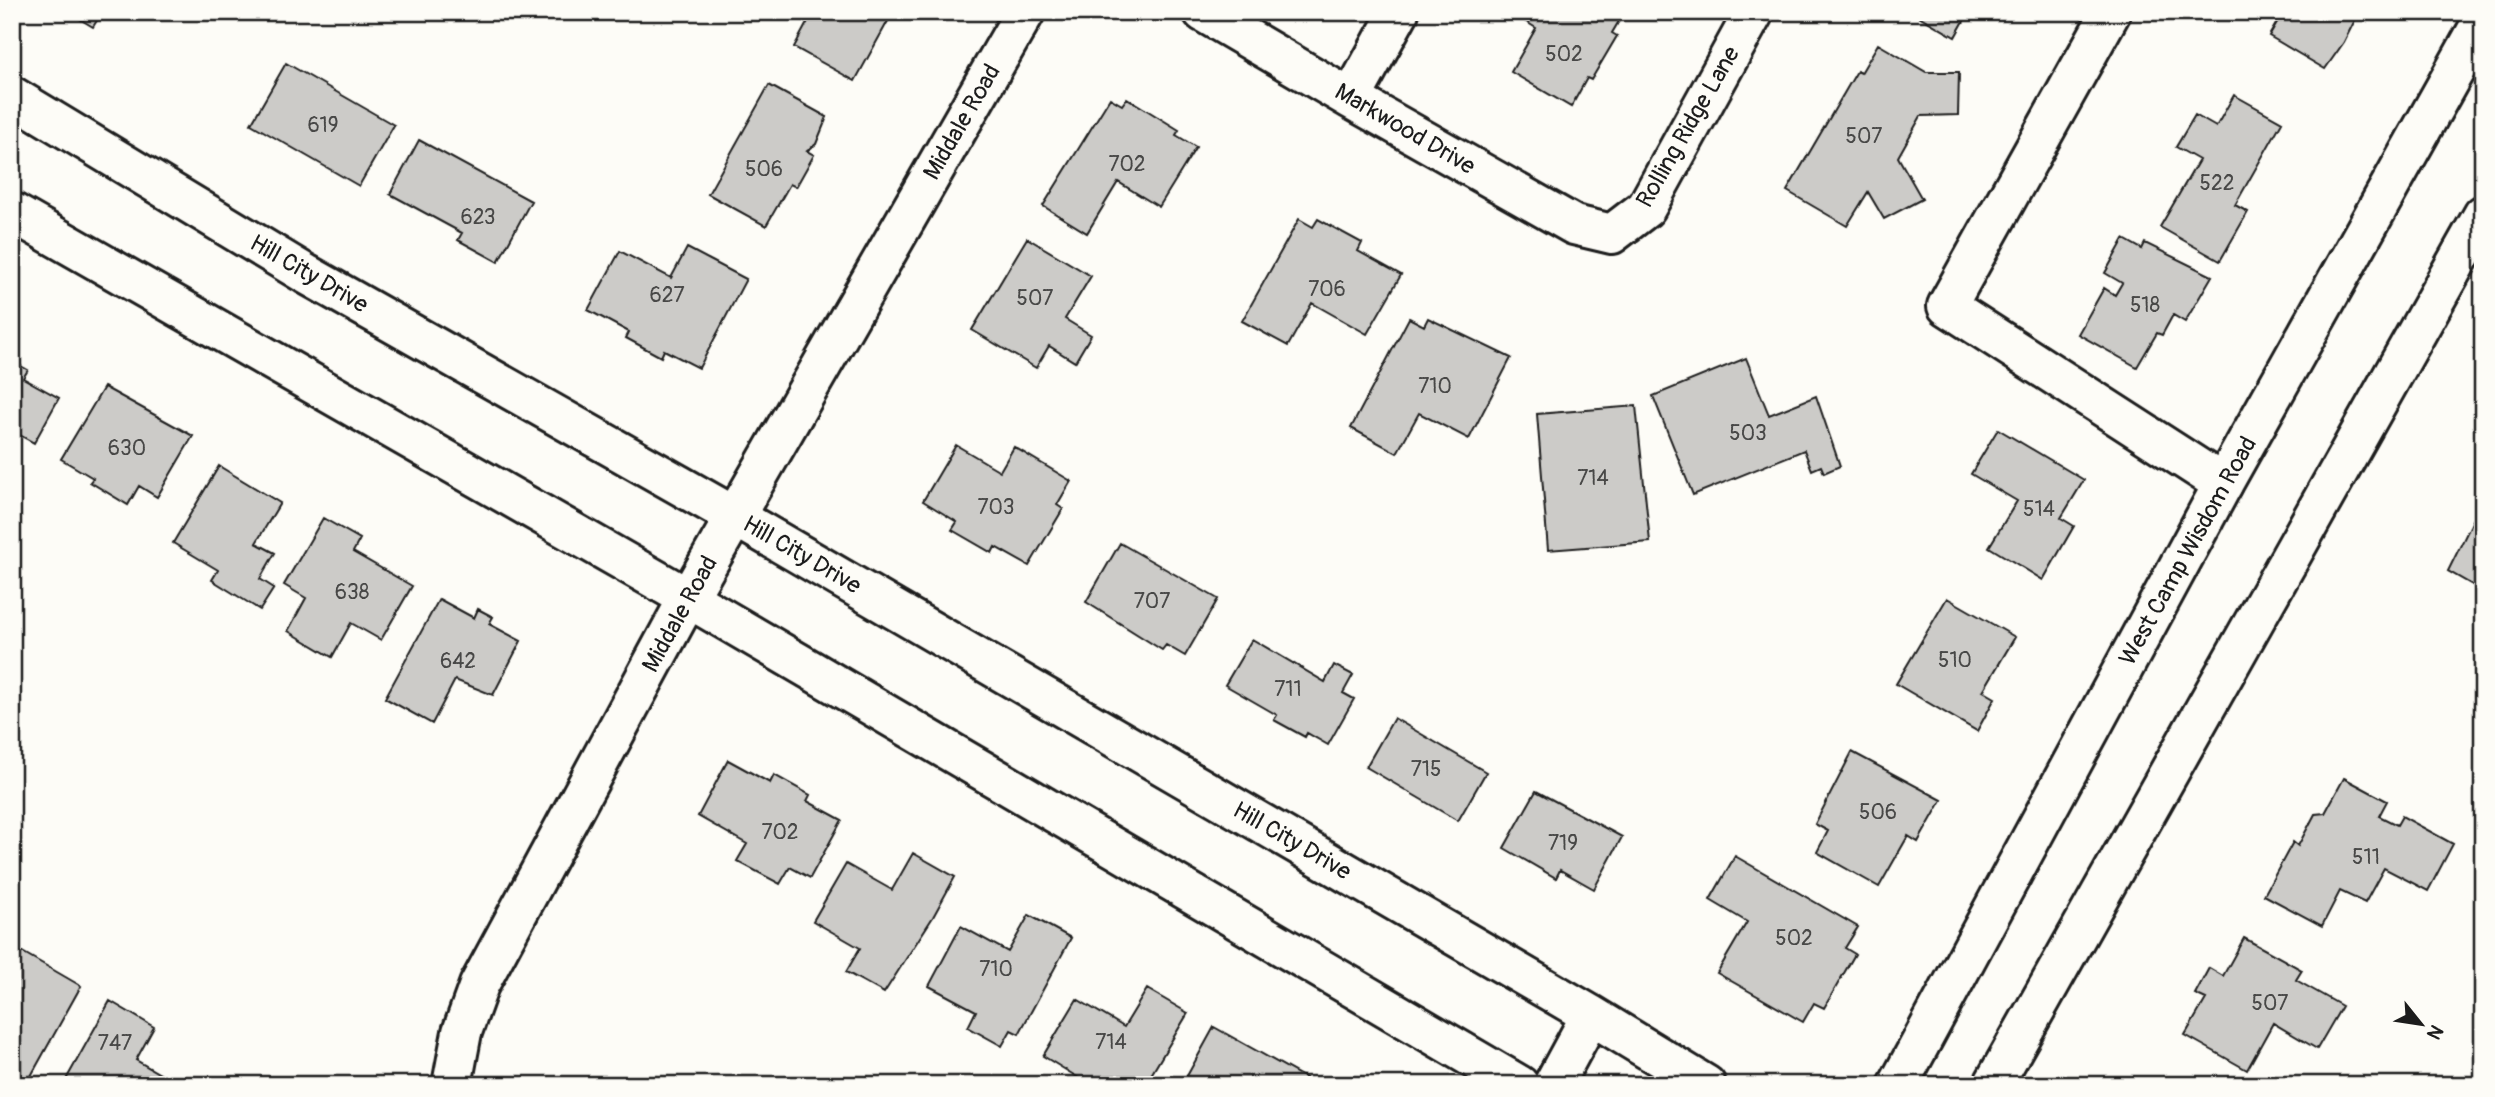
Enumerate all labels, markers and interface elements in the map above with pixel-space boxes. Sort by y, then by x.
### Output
house number: 502 [1545,41,1583,68]
street label: Rolling Ridge Lane [1630,41,1746,213]
street label: Middale Road [917,59,1007,185]
street label: Markwood Drive [1330,77,1480,181]
house number: 619 [307,112,339,139]
house number: 507 [1846,123,1882,150]
house number: 702 [1108,151,1146,178]
house number: 506 [745,156,783,183]
house number: 522 [2200,170,2234,197]
house number: 623 [460,204,496,231]
street label: Hill City Drive [245,229,373,320]
house number: 706 [1308,276,1346,303]
house number: 627 [649,282,685,309]
house number: 507 [1017,285,1053,312]
house number: 518 [2130,292,2160,319]
house number: 710 [1418,373,1452,400]
house number: 503 [1729,420,1767,447]
street label: West Camp Wisdom Road [2113,432,2263,670]
house number: 630 [108,435,146,462]
house number: 714 [1577,465,1609,492]
house number: 703 [977,494,1015,521]
house number: 514 [2023,496,2055,523]
street label: Hill City Drive [738,510,866,601]
street label: Middale Road [636,551,724,677]
house number: 638 [335,579,369,606]
house number: 707 [1134,588,1170,615]
house number: 510 [1938,647,1972,674]
house number: 642 [440,648,476,675]
house number: 711 [1274,676,1302,703]
house number: 715 [1411,756,1441,783]
street label: Hill City Drive [1228,796,1356,887]
house number: 506 [1859,799,1897,826]
house number: 702 [761,819,799,846]
house number: 719 [1548,830,1578,857]
house number: 511 [2352,844,2380,871]
house number: 502 [1775,925,1813,952]
house number: 710 [979,956,1013,983]
north arrow [2386,988,2456,1058]
house number: 507 [2252,990,2288,1017]
text: N [2421,1020,2448,1044]
house number: 714 [1095,1029,1127,1056]
house number: 747 [98,1030,132,1057]

